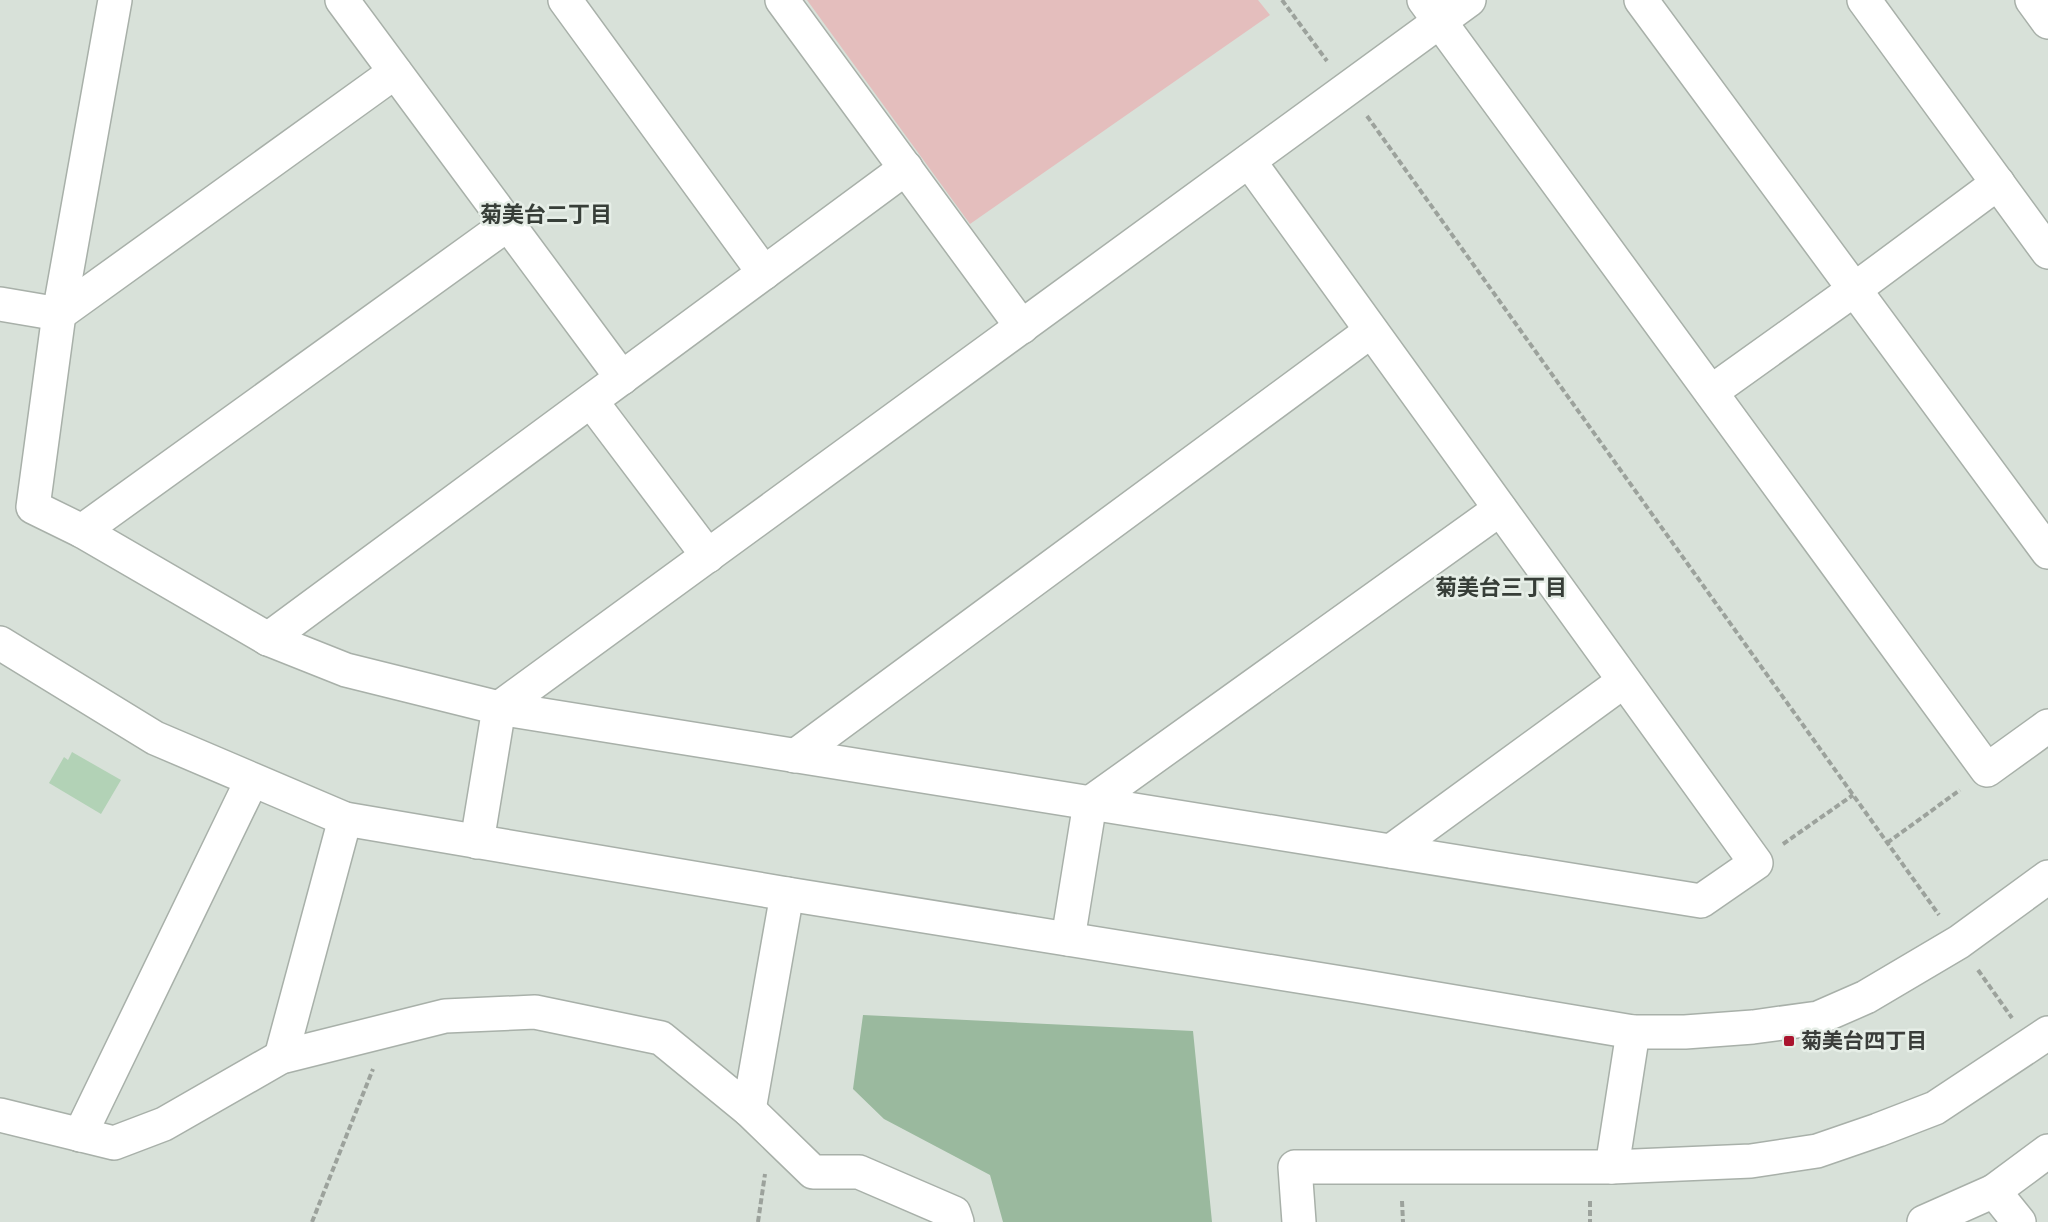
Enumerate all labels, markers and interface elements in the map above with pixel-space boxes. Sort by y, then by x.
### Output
district label: 菊美台二丁目 [480,198,612,230]
district label: 菊美台三丁目 [1435,571,1567,603]
place label: 菊美台四丁目 [1801,1026,1927,1056]
marker: 菊美台四丁目 [1782,1034,1796,1048]

